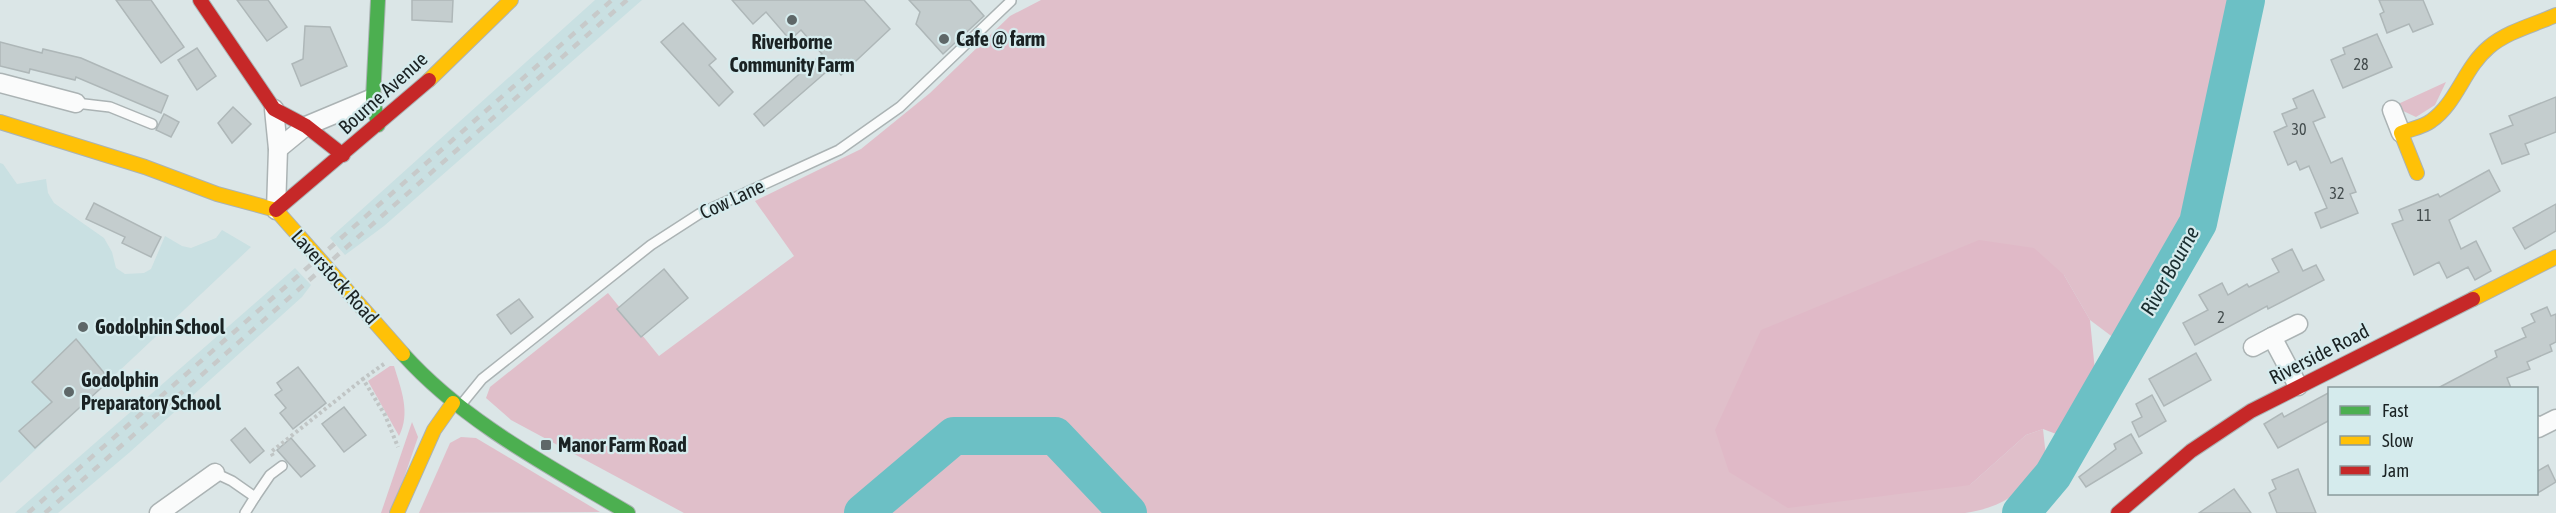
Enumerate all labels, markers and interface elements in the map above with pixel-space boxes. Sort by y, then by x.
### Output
marker: Riverborne Community Farm [785,13,799,27]
place label: Cafe @ farm [956,27,1045,50]
place label: Riverborne Community Farm [729,30,855,76]
marker: Cafe @ farm [937,32,951,46]
street label: Bourne Avenue [334,47,432,138]
house number: 28 [2353,55,2369,73]
house number: 30 [2291,120,2307,138]
street label: Cow Lane [696,174,768,223]
house number: 32 [2329,184,2345,202]
house number: 11 [2416,206,2432,224]
water label: River Bourne [2135,222,2203,319]
street label: Laverstock Road [287,225,384,329]
house number: 2 [2217,308,2225,326]
place label: Godolphin School [95,315,226,338]
street label: Riverside Road [2265,319,2372,388]
marker: Godolphin School [76,320,90,334]
place label: Godolphin Preparatory School [81,368,221,414]
marker: Godolphin Preparatory School [62,385,76,399]
legend [2328,387,2538,495]
text: Fast [2382,400,2409,421]
text: Slow [2382,430,2413,451]
place label: Manor Farm Road [558,433,687,456]
marker: Manor Farm Road [539,438,553,452]
text: Jam [2382,460,2409,481]

